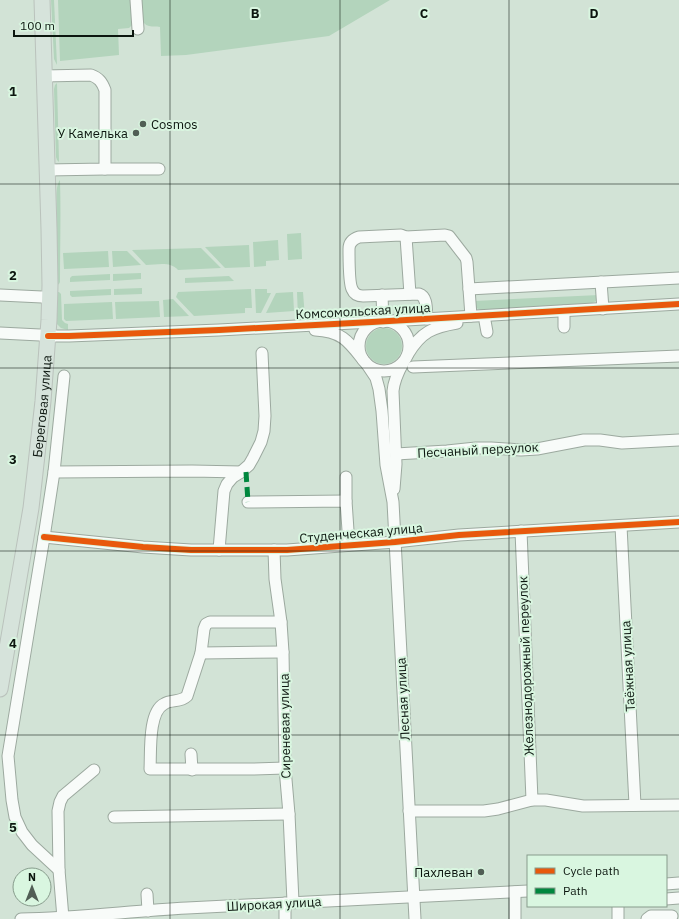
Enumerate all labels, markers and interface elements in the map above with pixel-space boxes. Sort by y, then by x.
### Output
text: B [251,5,260,22]
text: C [420,5,429,22]
text: D [589,5,599,22]
scale bar [14,12,133,38]
text: 100 m [20,18,55,33]
text: 1 [9,83,17,100]
place label: Cosmos [151,116,198,133]
marker: Cosmos [138,119,148,129]
place label: У Камелька [57,125,128,142]
marker: У Камелька [131,128,141,138]
text: 2 [9,267,17,284]
street label: Комсомольская улица [295,299,431,323]
street label: Береговая улица [28,354,55,458]
street label: Песчаный переулок [417,438,539,462]
text: 3 [9,451,17,468]
street label: Студенческая улица [299,519,423,547]
street label: Железнодорожный переулок [514,576,538,756]
street label: Таёжная улица [617,620,639,712]
text: 4 [9,635,17,652]
street label: Лесная улица [392,657,414,741]
street label: Сиреневая улица [276,673,294,779]
text: 5 [9,819,17,836]
legend [527,855,667,907]
text: Cycle path [563,863,620,878]
place label: Пахлеван [414,864,473,881]
north arrow [12,867,52,907]
marker: Пахлеван [476,867,486,877]
text: N [28,870,36,884]
text: Path [563,883,588,898]
street label: Широкая улица [226,893,322,915]

